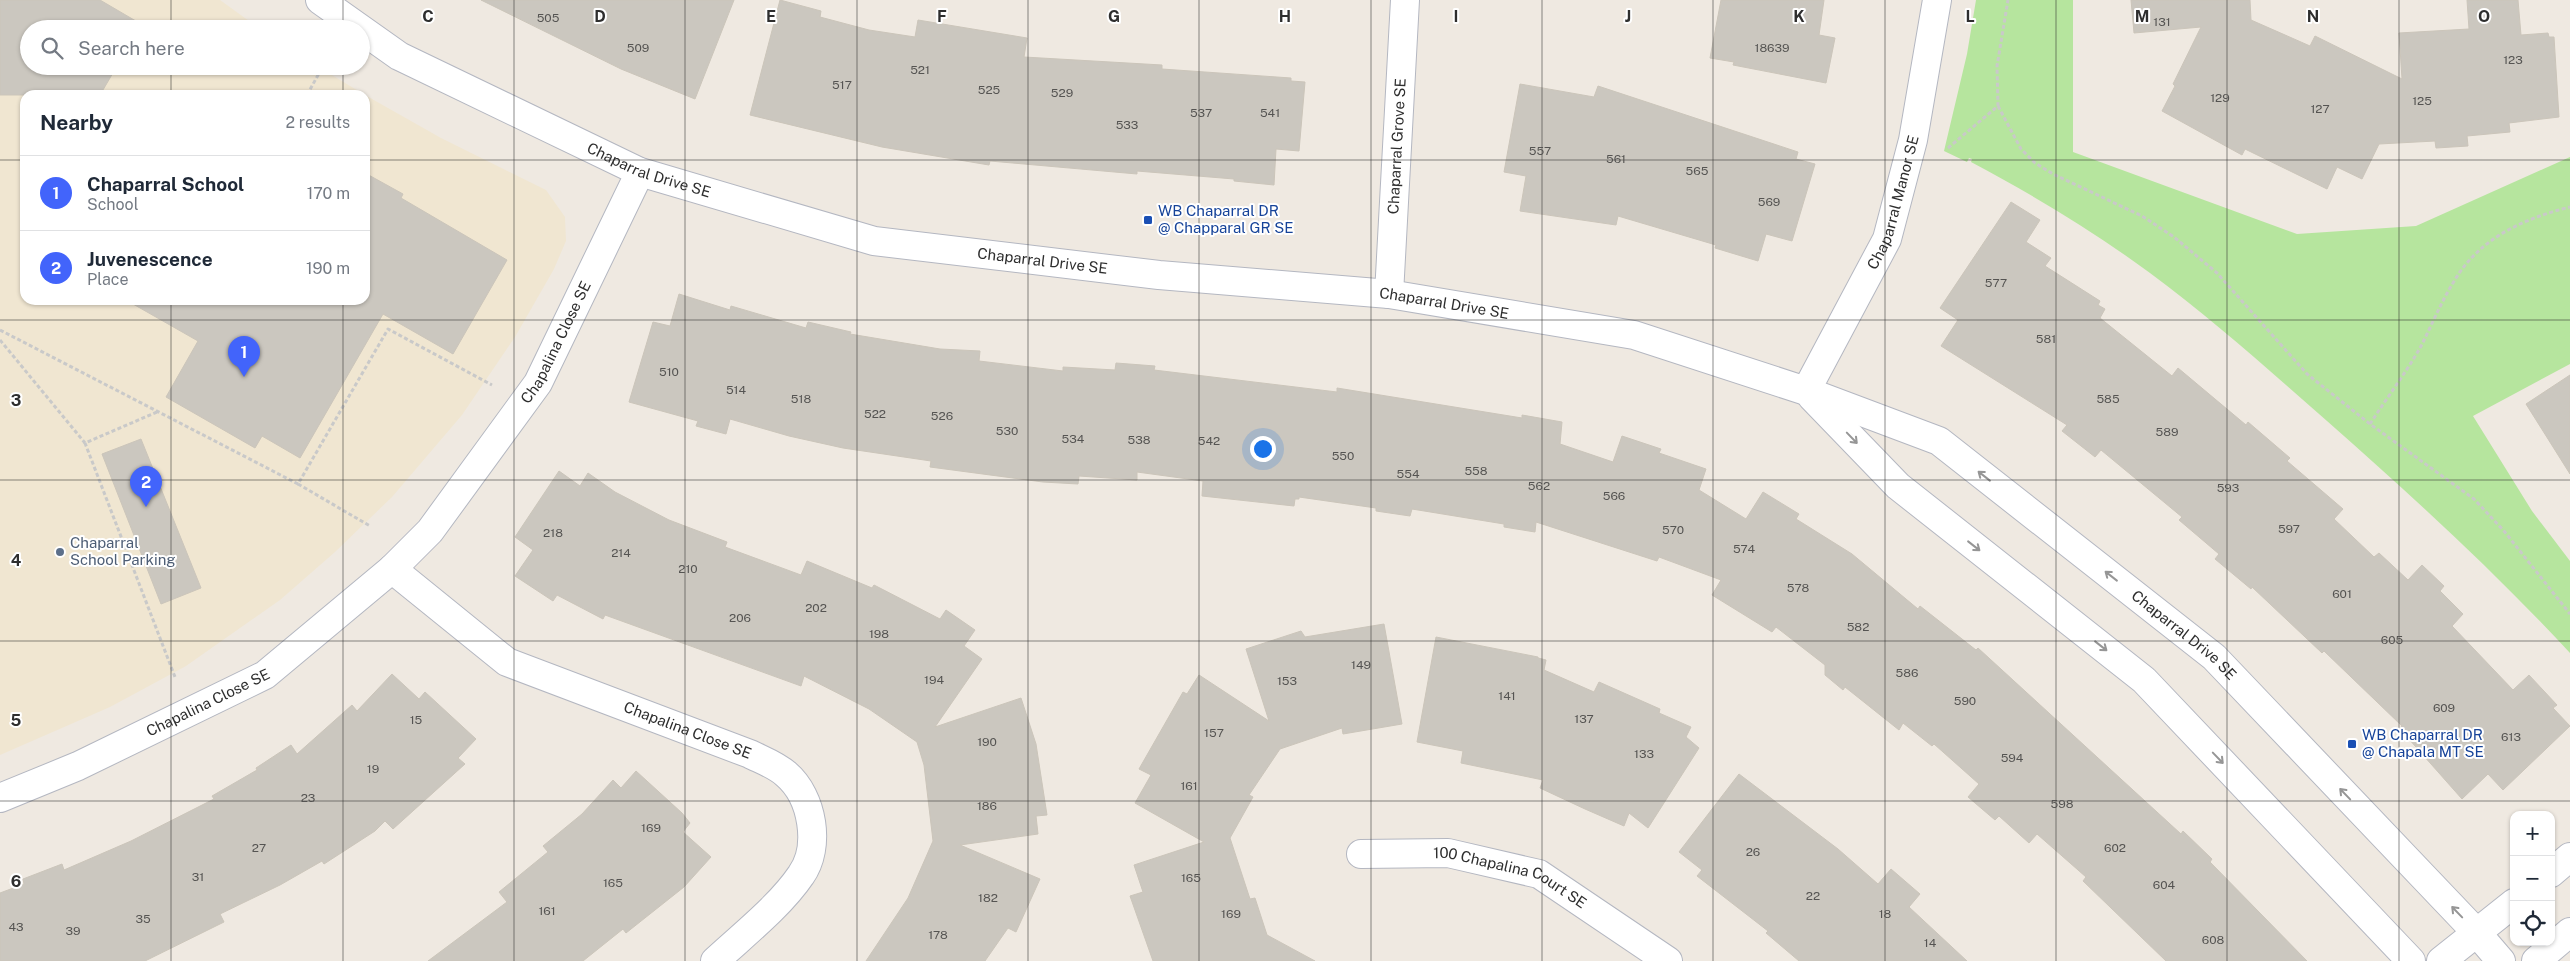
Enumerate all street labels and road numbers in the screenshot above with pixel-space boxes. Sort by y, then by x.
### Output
street label: Chaparral Grove SE [1384,78,1409,215]
street label: Chaparral Manor SE [1863,134,1922,272]
street label: Chaparral Drive SE [584,139,713,200]
street label: Chaparral Drive SE [976,244,1109,277]
street label: Chapalina Close SE [517,278,594,407]
street label: Chaparral Drive SE [1379,284,1510,322]
street label: Chaparral Drive SE [2128,586,2240,683]
street label: Chapalina Close SE [143,665,272,739]
street label: Chapalina Close SE [622,698,754,762]
street label: 100 Chapalina Court SE [1433,844,1590,912]

